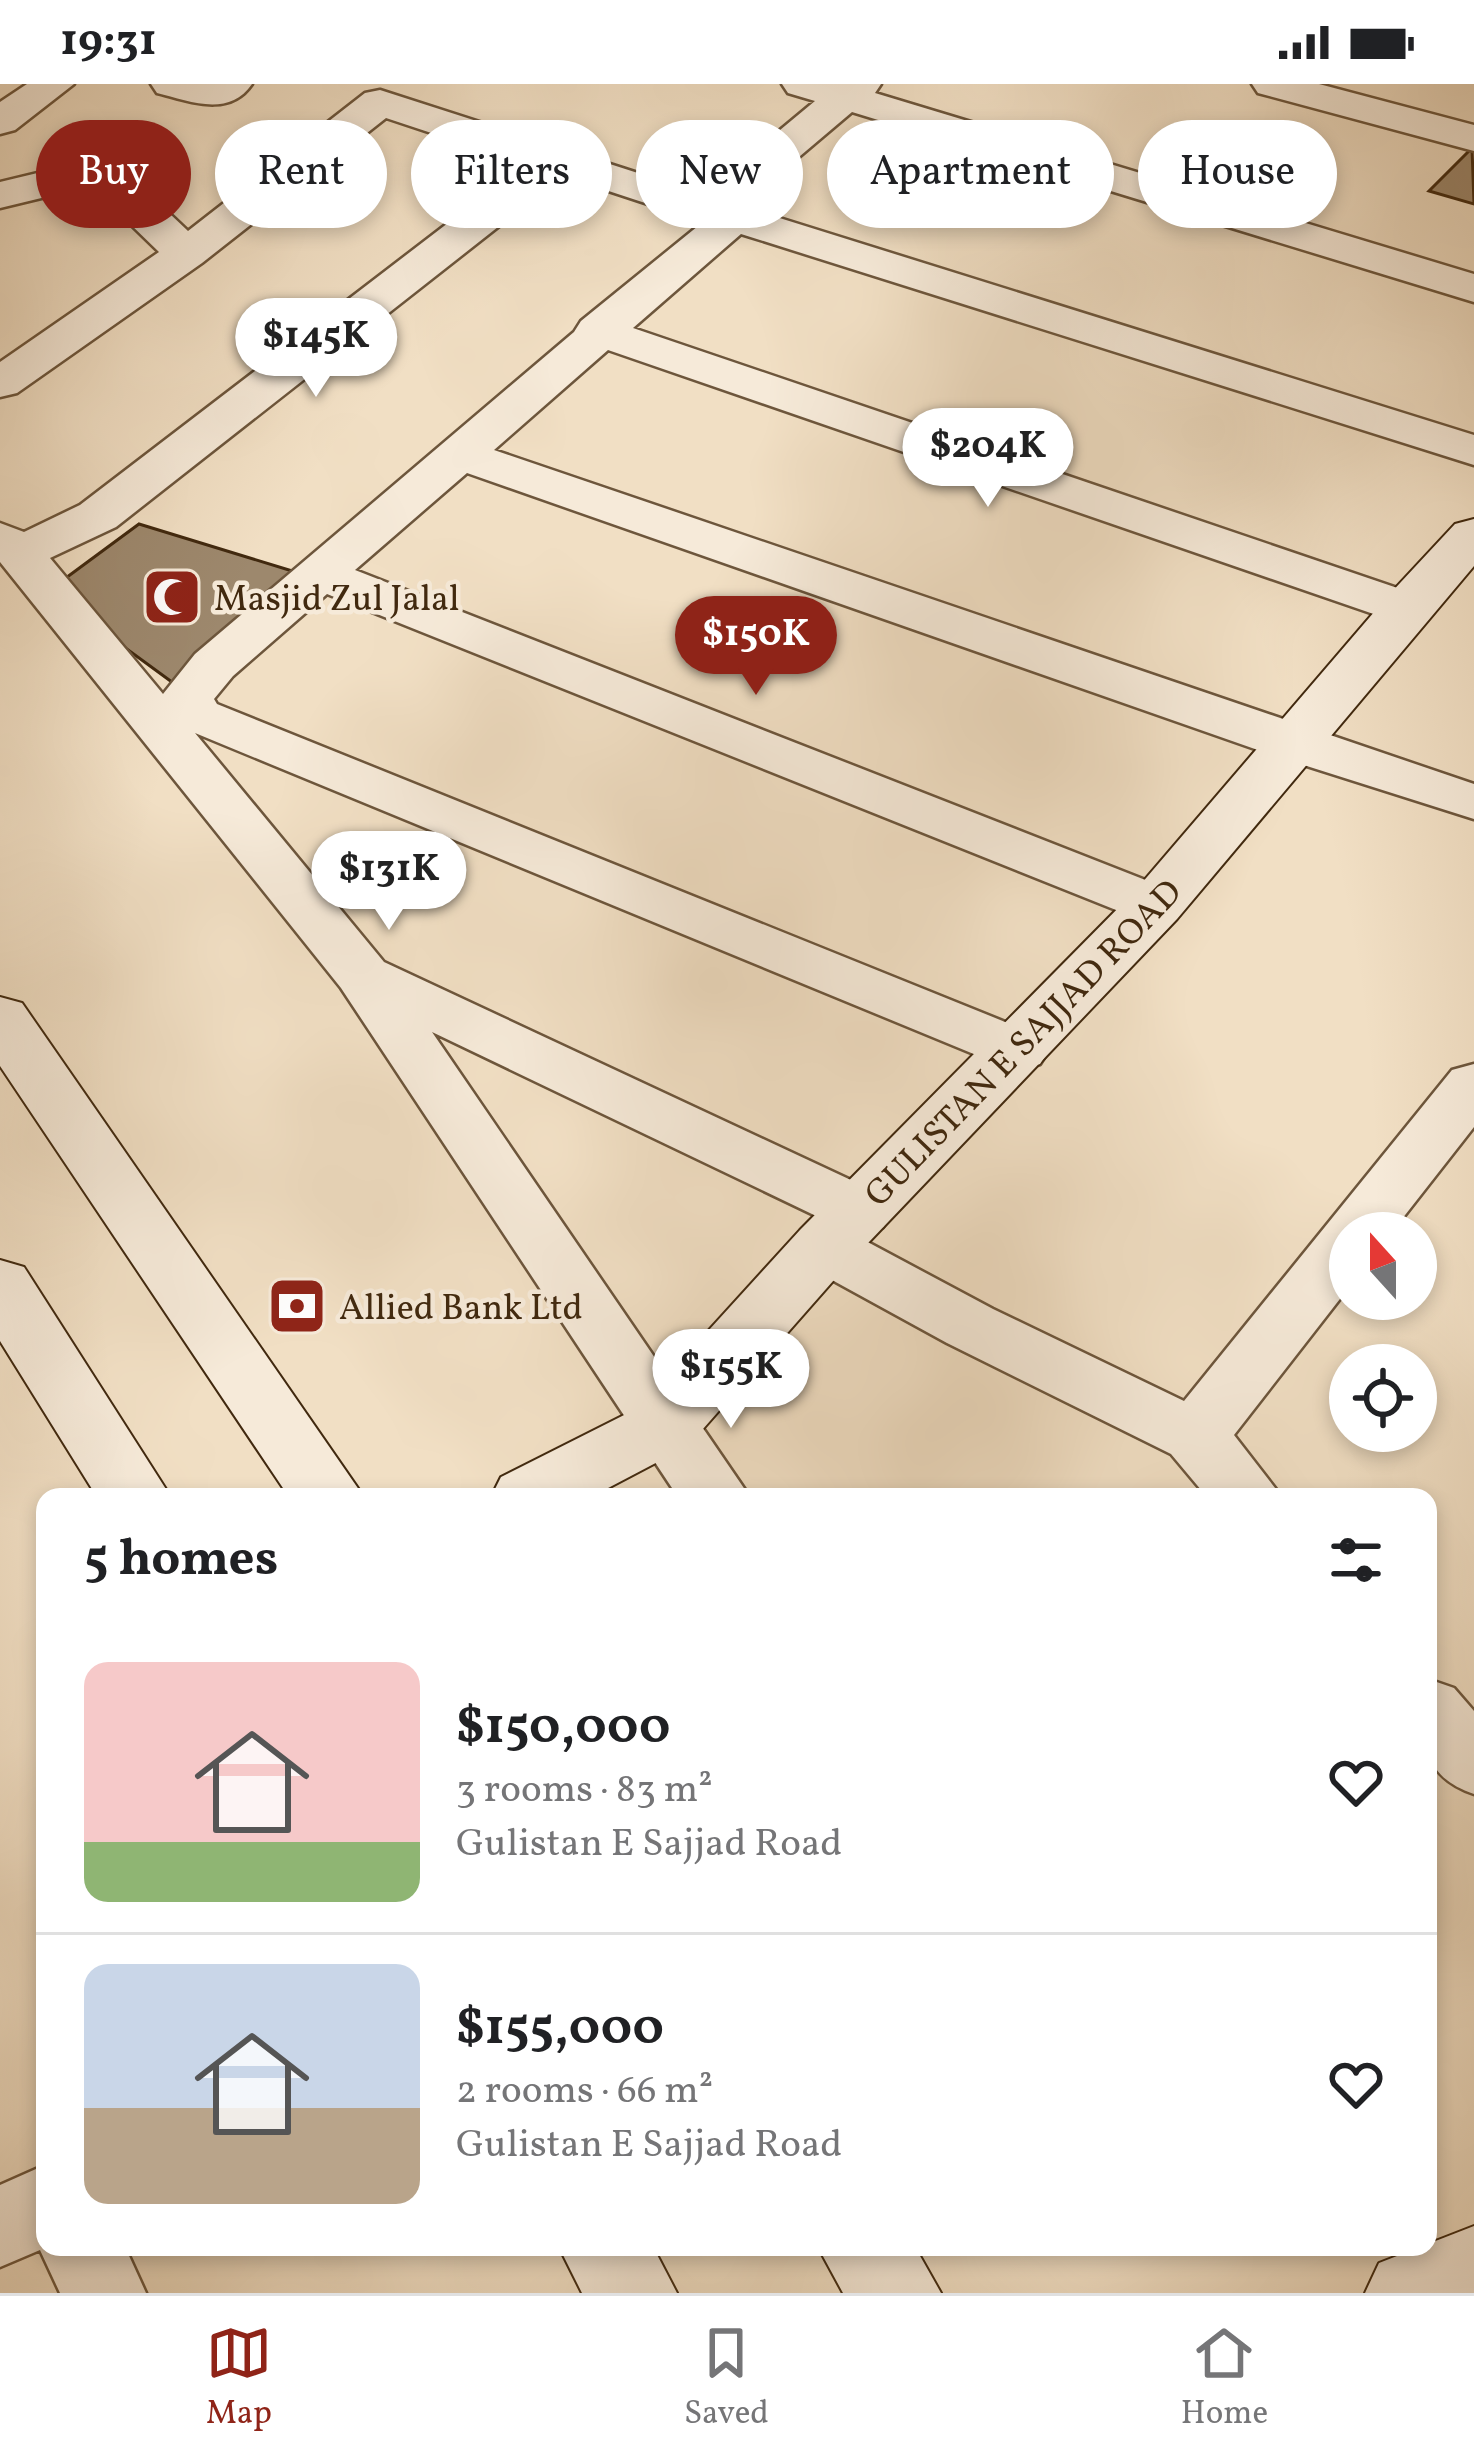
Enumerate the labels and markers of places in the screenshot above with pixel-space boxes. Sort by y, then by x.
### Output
pin: $145K [232,298,400,400]
pin: $204K [904,408,1072,510]
mosque icon: Masjid Zul Jalal [141,566,203,628]
place label: Masjid Zul Jalal [214,576,460,626]
pin: $150K [672,596,840,698]
pin: $131K [305,831,473,933]
bank icon: Allied Bank Ltd [266,1275,328,1337]
place label: Allied Bank Ltd [339,1285,583,1335]
pin: $155K [647,1329,815,1431]

